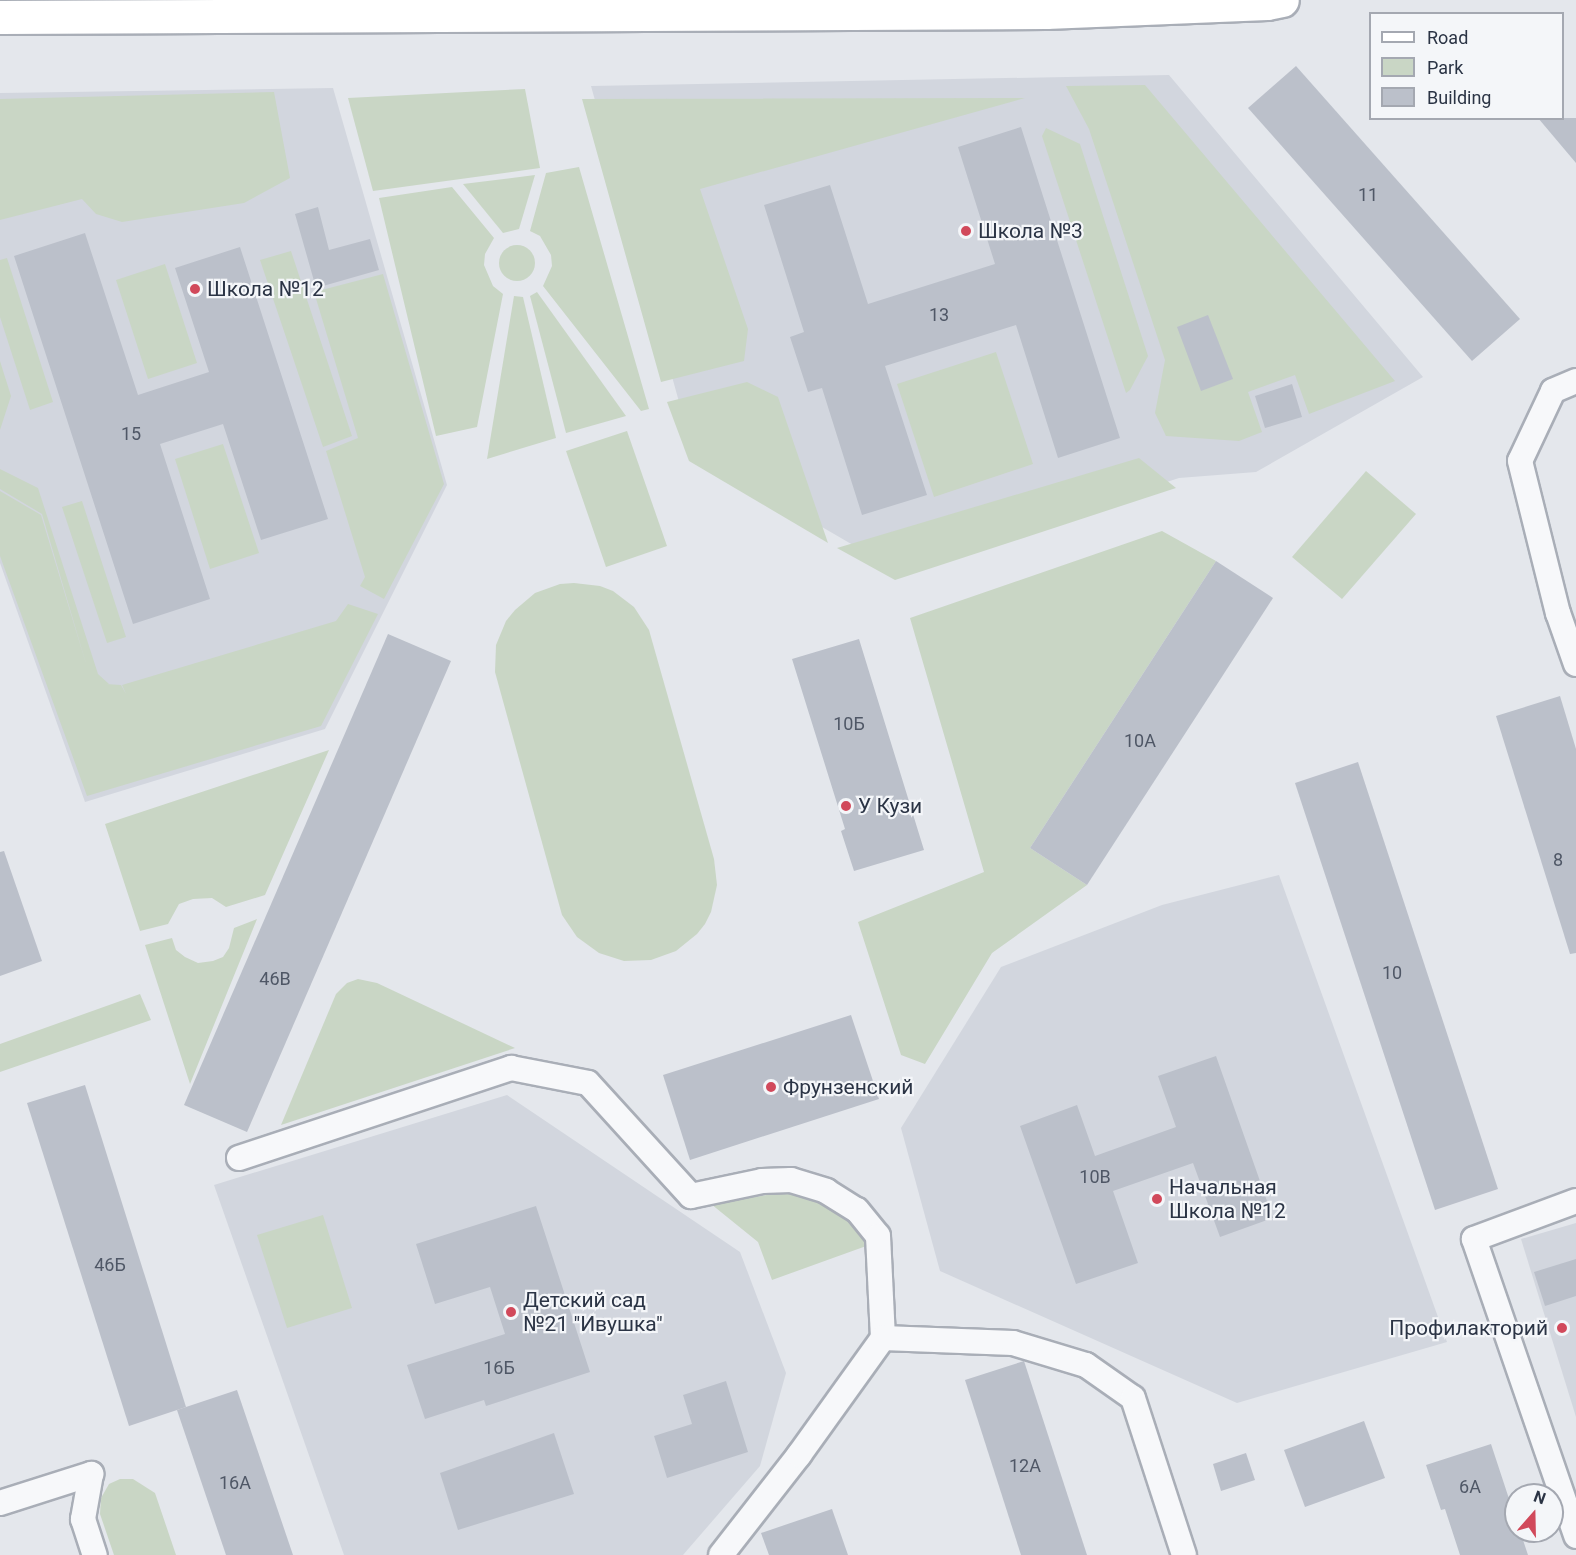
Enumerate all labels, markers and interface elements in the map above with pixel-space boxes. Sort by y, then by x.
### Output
legend [1369,12,1564,120]
text: Road [1427,27,1468,48]
text: Park [1427,57,1463,78]
text: Building [1427,87,1491,108]
house number: 11 [1358,184,1378,206]
place label: Школа №3 [978,218,1083,244]
marker: Школа №3 [959,224,973,238]
place label: Школа №12 [207,276,324,302]
marker: Школа №12 [188,282,202,296]
house number: 13 [929,304,949,326]
house number: 15 [121,423,141,445]
house number: 10Б [833,713,865,735]
house number: 10А [1124,730,1156,752]
place label: У Кузи [858,793,922,819]
marker: У Кузи [839,799,853,813]
house number: 8 [1553,849,1563,871]
house number: 10 [1382,962,1402,984]
house number: 46В [259,968,291,990]
place label: Фрунзенский [783,1074,913,1100]
marker: Фрунзенский [764,1080,778,1094]
house number: 10В [1079,1166,1111,1188]
place label: Начальная Школа №12 [1169,1174,1286,1224]
marker: Начальная Школа №12 [1150,1192,1164,1206]
house number: 46Б [94,1254,126,1276]
place label: Детский сад №21 "Ивушка" [523,1287,663,1337]
marker: Детский сад №21 "Ивушка" [504,1305,518,1319]
place label: Профилакторий [1389,1315,1548,1341]
marker: Профилакторий [1553,1319,1571,1337]
house number: 16Б [483,1357,515,1379]
house number: 12А [1009,1455,1041,1477]
house number: 16А [219,1472,251,1494]
house number: 6А [1459,1476,1481,1498]
north arrow [1504,1483,1564,1543]
text: N [1531,1487,1548,1508]

